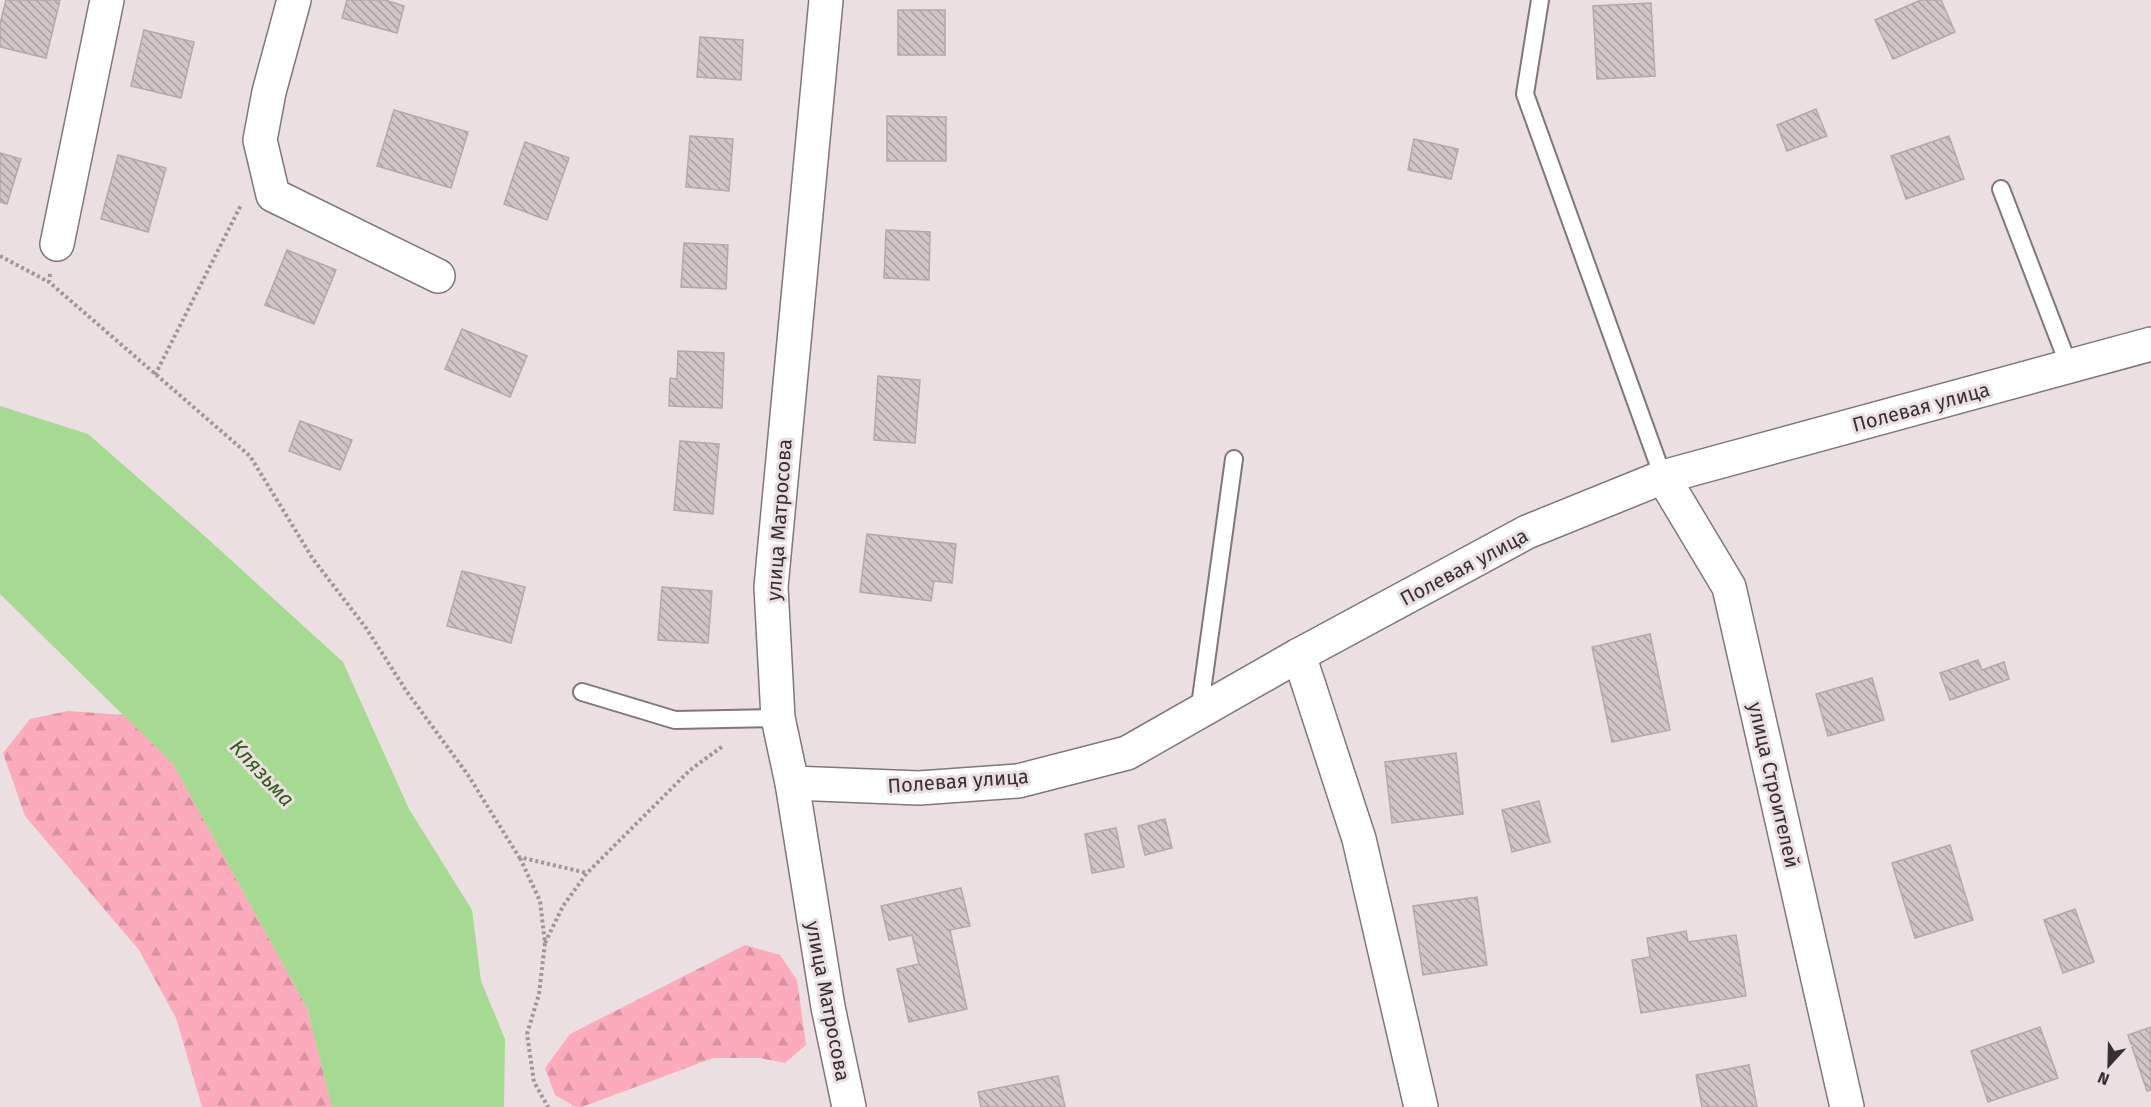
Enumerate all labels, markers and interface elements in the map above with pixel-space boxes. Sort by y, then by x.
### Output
street label: Полевая улица [1850,377,1992,437]
street label: улица Матросова [761,438,797,602]
street label: Полевая улица [1396,523,1532,611]
street label: улица Строителей [1743,700,1805,870]
water label: Клязьма [224,734,300,812]
street label: Полевая улица [887,764,1029,798]
street label: улица Матросова [801,919,855,1083]
north arrow [2079,1035,2139,1095]
text: N [2095,1068,2112,1089]

